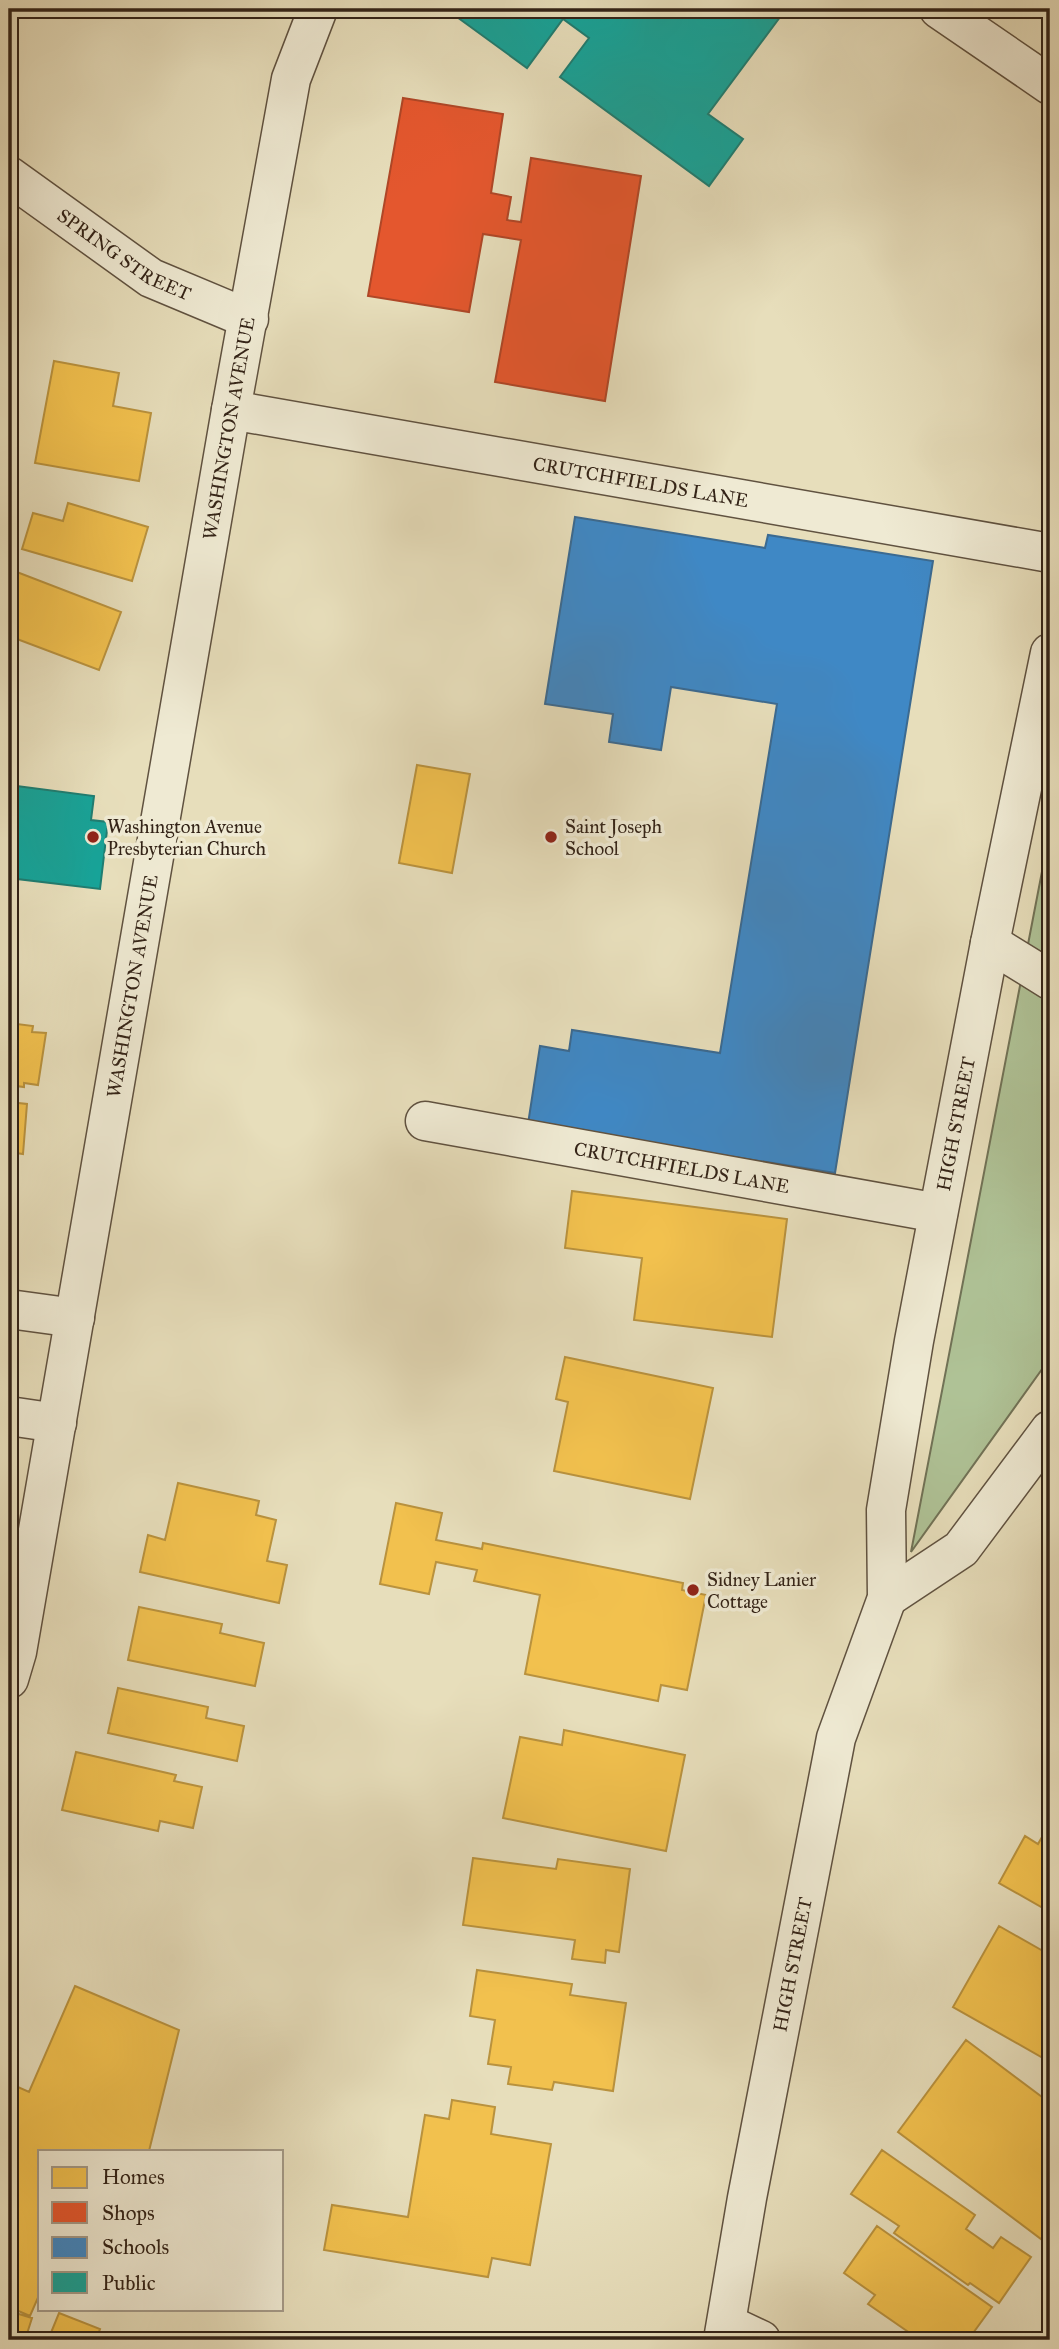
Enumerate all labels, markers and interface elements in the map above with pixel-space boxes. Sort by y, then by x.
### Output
street label: SPRING STREET [53,203,195,305]
street label: WASHINGTON AVENUE [197,315,259,541]
street label: CRUTCHFIELDS LANE [531,451,751,512]
place label: Washington Avenue Presbyterian Church [107,815,266,860]
place label: Saint Joseph School [565,815,662,860]
marker: Washington Avenue Presbyterian Church [85,829,101,845]
marker: Saint Joseph School [543,829,559,845]
street label: WASHINGTON AVENUE [101,872,162,1099]
street label: HIGH STREET [931,1055,980,1193]
street label: CRUTCHFIELDS LANE [572,1136,792,1198]
place label: Sidney Lanier Cottage [707,1568,817,1614]
marker: Sidney Lanier Cottage [685,1582,701,1598]
street label: HIGH STREET [768,1895,816,2033]
legend [38,2150,284,2310]
text: Homes [102,2164,165,2190]
text: Shops [102,2200,155,2226]
text: Schools [102,2234,169,2260]
text: Public [102,2270,156,2296]

